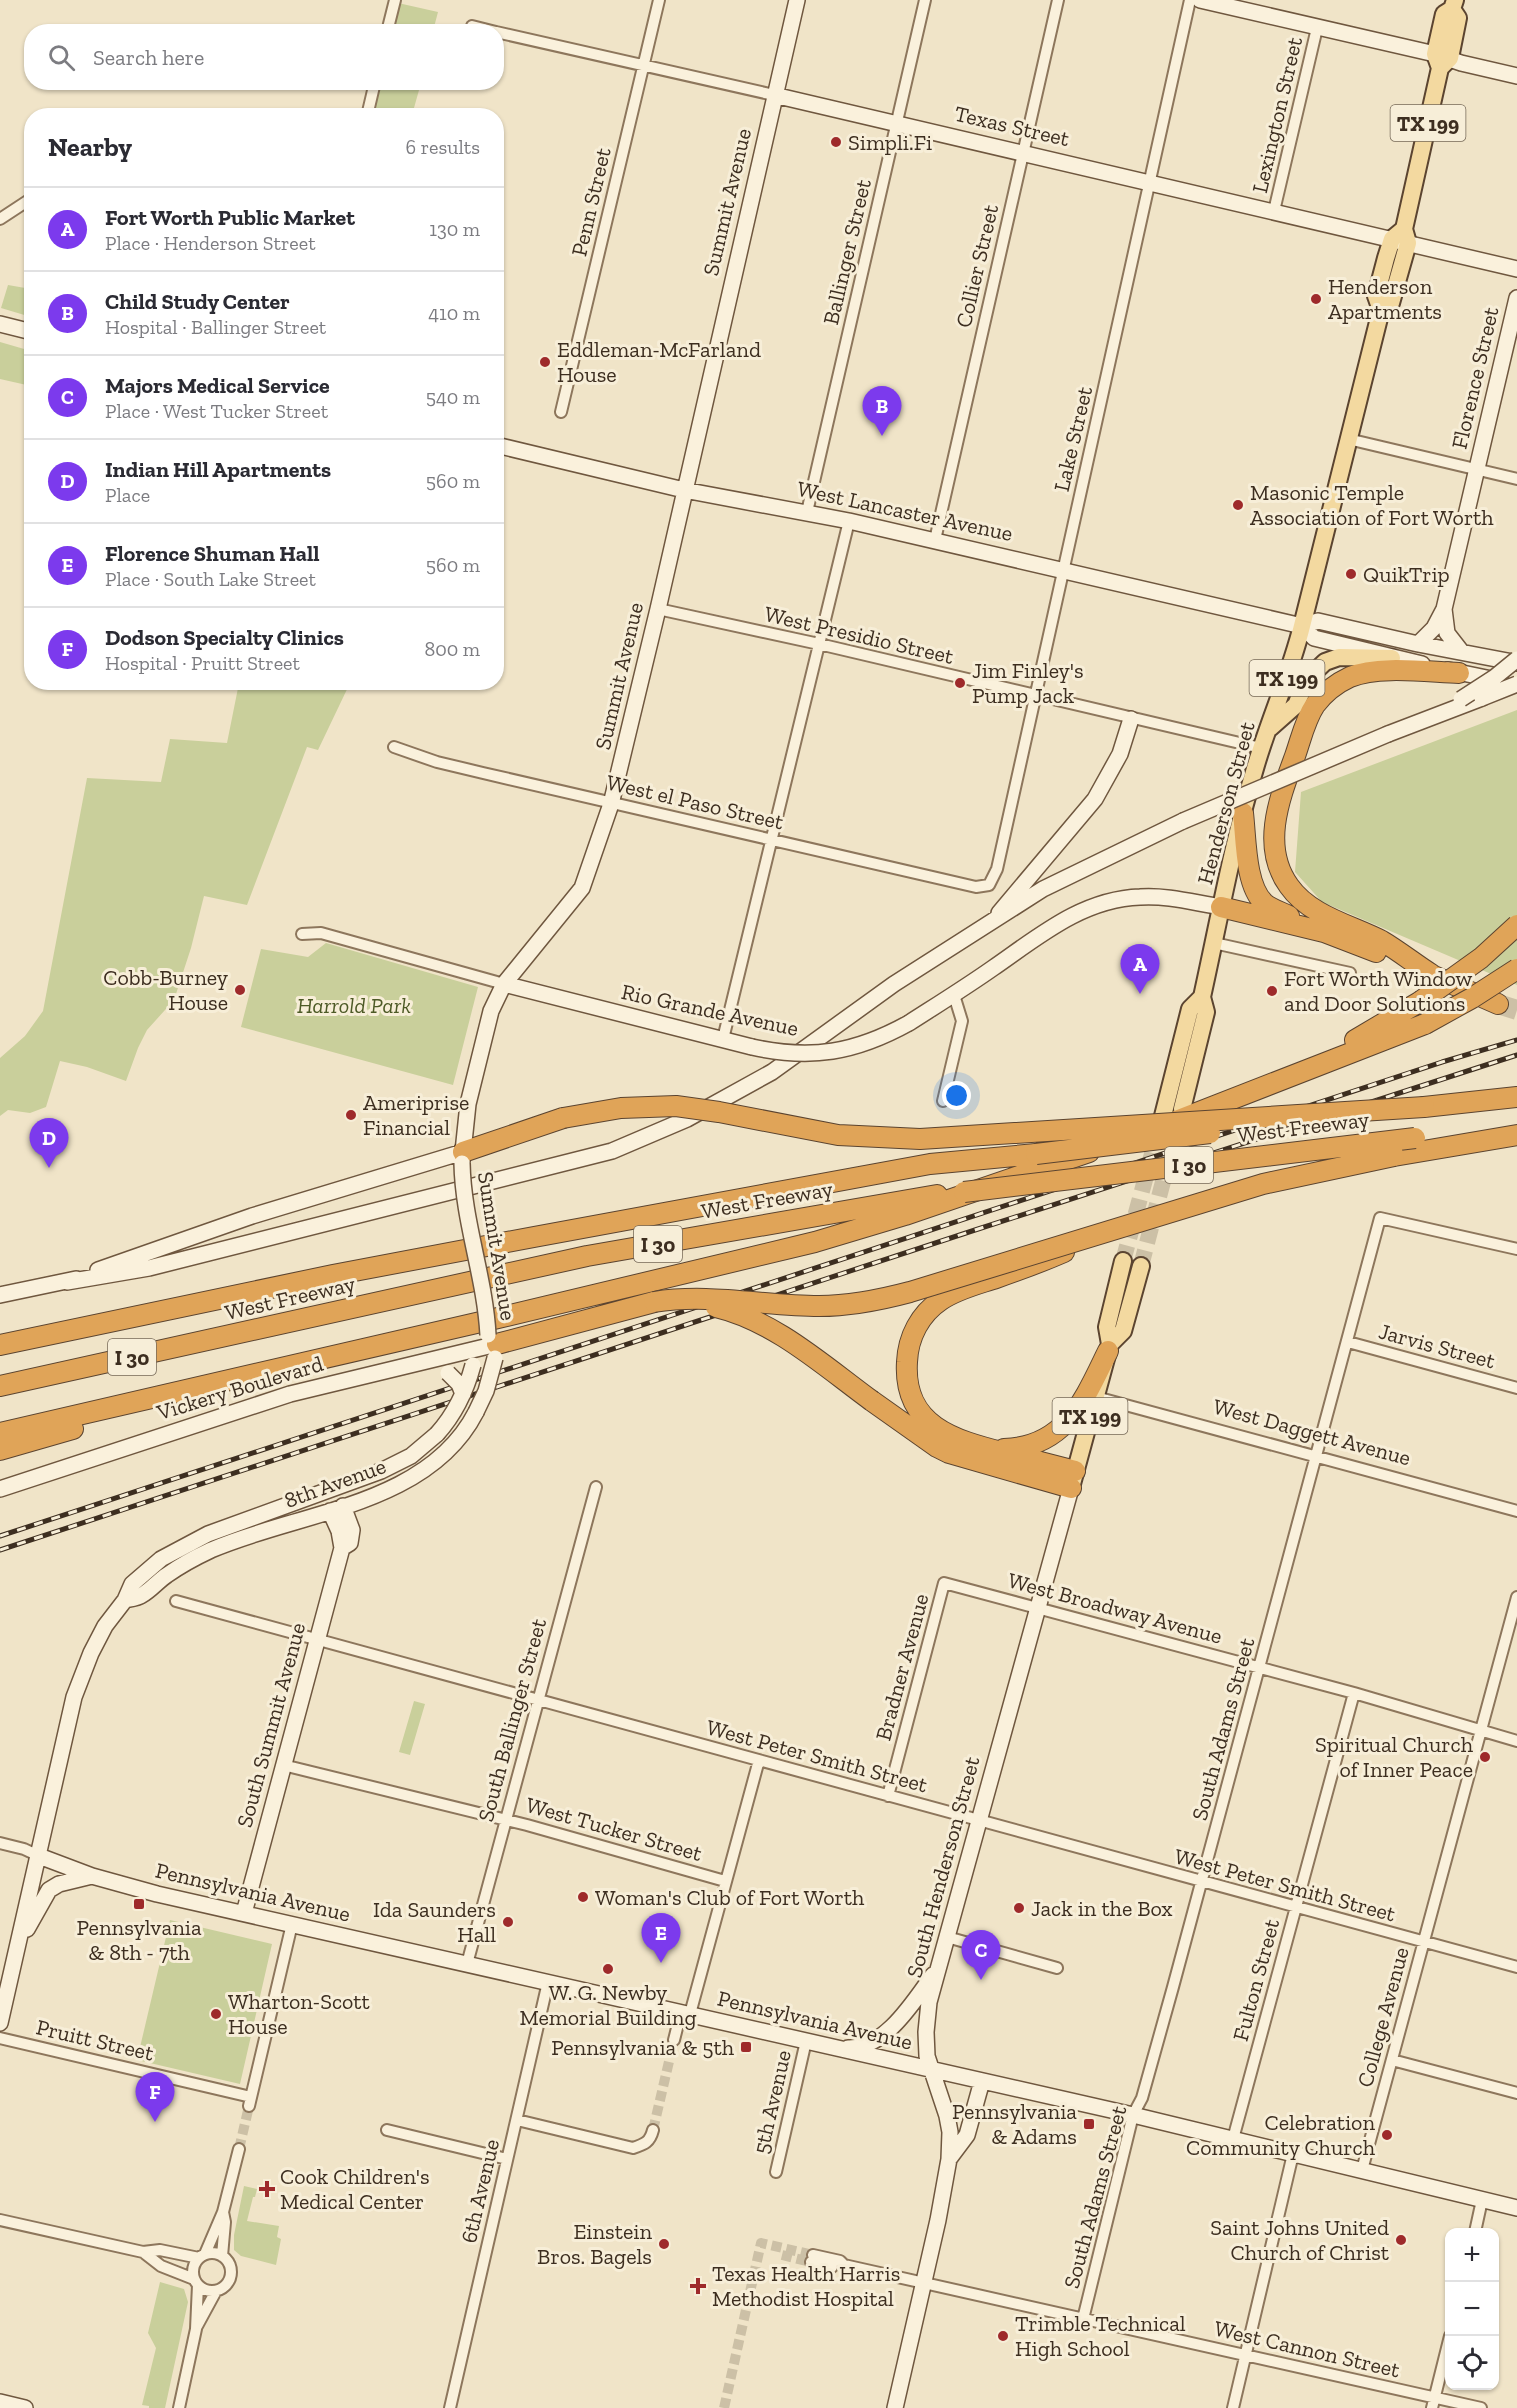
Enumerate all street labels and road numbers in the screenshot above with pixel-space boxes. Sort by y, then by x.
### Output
street label: Lexington Street [1246,34,1308,196]
street label: Texas Street [952,100,1073,152]
road number: TX 199 [1390,105,1466,141]
street label: Summit Avenue [697,126,757,278]
street label: Penn Street [565,144,617,259]
street label: Ballinger Street [817,176,877,327]
street label: Collier Street [950,201,1004,330]
street label: Florence Street [1446,303,1505,452]
street label: Lake Street [1048,383,1098,494]
street label: West Lancaster Avenue [795,475,1015,547]
street label: Summit Avenue [589,600,649,752]
street label: West Presidio Street [762,600,957,670]
road number: TX 199 [1250,660,1324,696]
street label: Henderson Street [1191,718,1261,887]
street label: West el Paso Street [604,769,787,836]
street label: Rio Grande Avenue [619,978,801,1042]
street label: West Freeway [1235,1105,1371,1148]
road number: I 30 [1165,1147,1213,1183]
street label: Summit Avenue [472,1170,522,1322]
street label: West Freeway [699,1175,836,1225]
road number: I 30 [634,1226,682,1262]
street label: West Freeway [222,1270,359,1326]
street label: Jarvis Street [1376,1318,1499,1375]
road number: I 30 [108,1339,156,1375]
street label: Vickery Boulevard [153,1350,326,1426]
street label: West Daggett Avenue [1210,1393,1414,1471]
road number: TX 199 [1052,1398,1128,1434]
street label: 8th Avenue [281,1452,389,1514]
street label: West Broadway Avenue [1005,1566,1225,1650]
street label: Bradner Avenue [869,1591,935,1743]
street label: South Ballinger Street [472,1615,552,1825]
street label: South Summit Avenue [231,1620,311,1830]
street label: South Adams Street [1186,1634,1261,1823]
street label: West Peter Smith Street [704,1714,931,1799]
street label: South Henderson Street [900,1753,986,1981]
street label: West Tucker Street [523,1791,706,1867]
street label: West Peter Smith Street [1172,1843,1399,1928]
street label: Pennsylvania Avenue [153,1856,353,1928]
street label: Fulton Street [1227,1915,1285,2044]
street label: College Avenue [1351,1944,1415,2090]
street label: Pennsylvania Avenue [715,1984,915,2056]
street label: Pruitt Street [34,2013,157,2067]
street label: 5th Avenue [747,2048,797,2156]
street label: South Adams Street [1058,2102,1133,2291]
street label: 6th Avenue [455,2136,505,2246]
street label: West Cannon Street [1212,2315,1403,2384]

